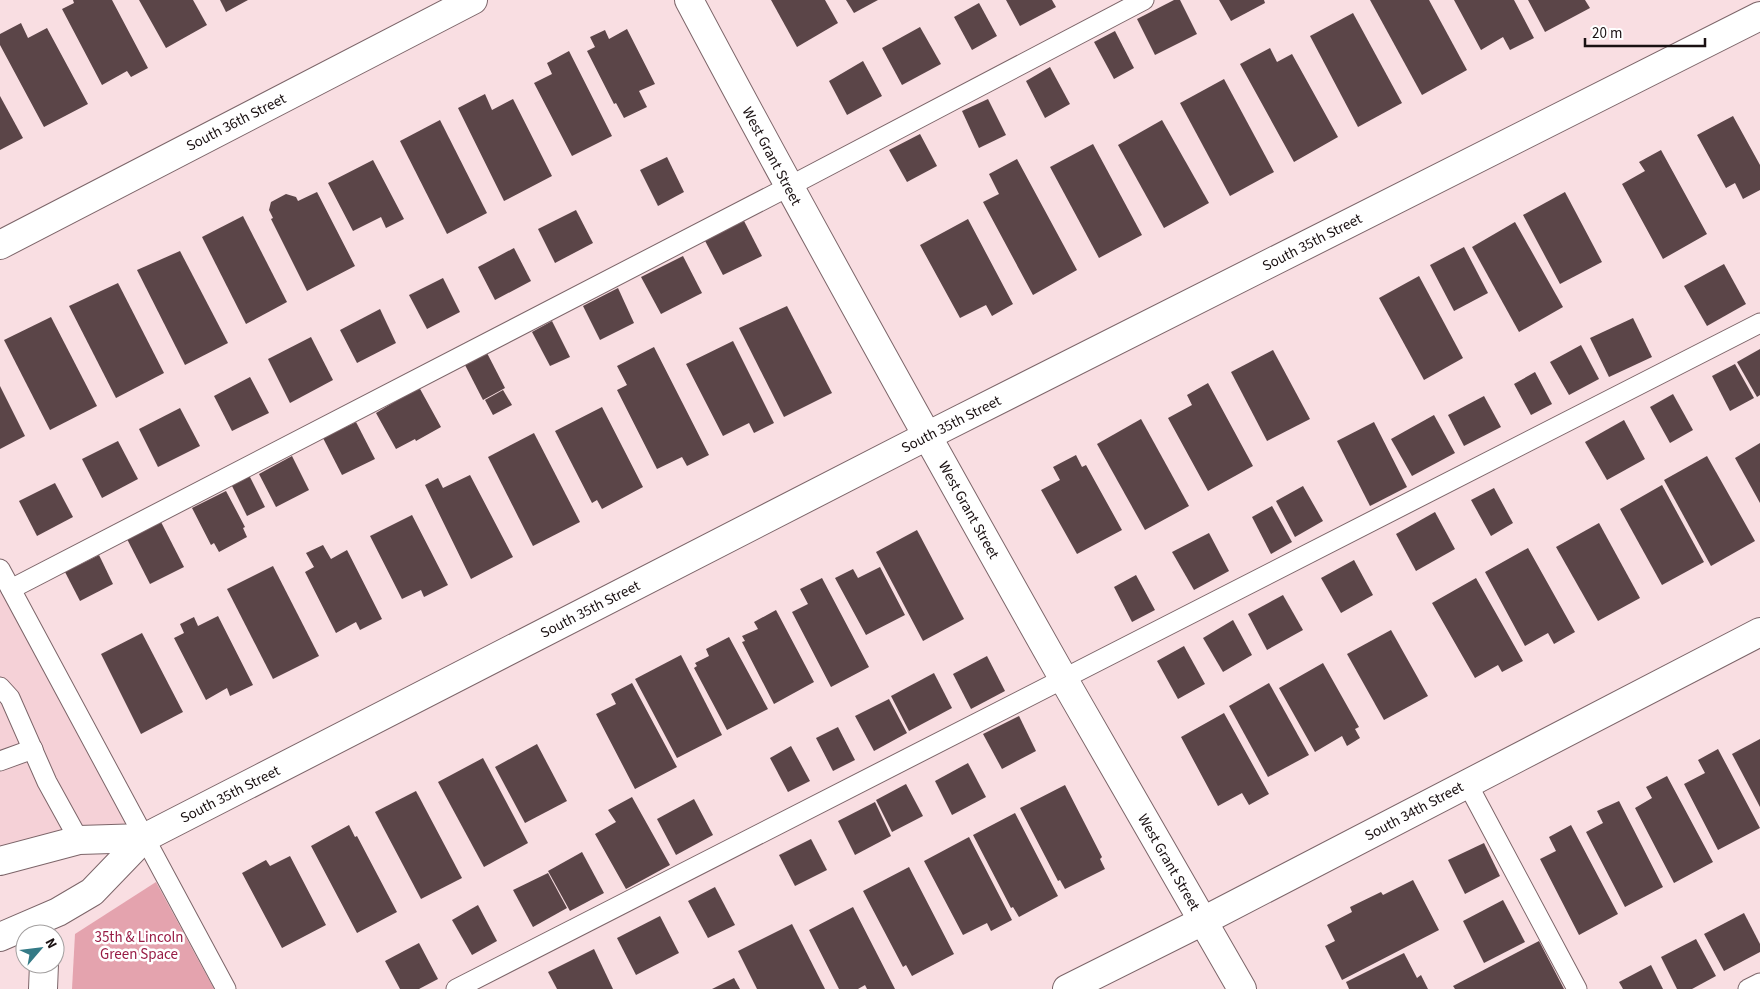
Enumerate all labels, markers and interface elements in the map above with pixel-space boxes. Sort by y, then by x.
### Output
scale bar [1585,15,1705,47]
text: 20 m [1592,23,1622,44]
street label: South 36th Street [183,88,290,157]
street label: West Grant Street [737,103,806,209]
street label: South 35th Street [1259,208,1366,277]
street label: South 35th Street [898,390,1005,459]
street label: West Grant Street [933,458,1004,563]
street label: South 35th Street [537,575,644,644]
street label: South 35th Street [177,760,284,829]
street label: South 34th Street [1361,777,1467,846]
street label: West Grant Street [1132,810,1205,915]
north arrow [15,924,65,974]
park label: 35th & Lincoln Green Space [94,927,184,965]
text: N [40,935,62,952]

